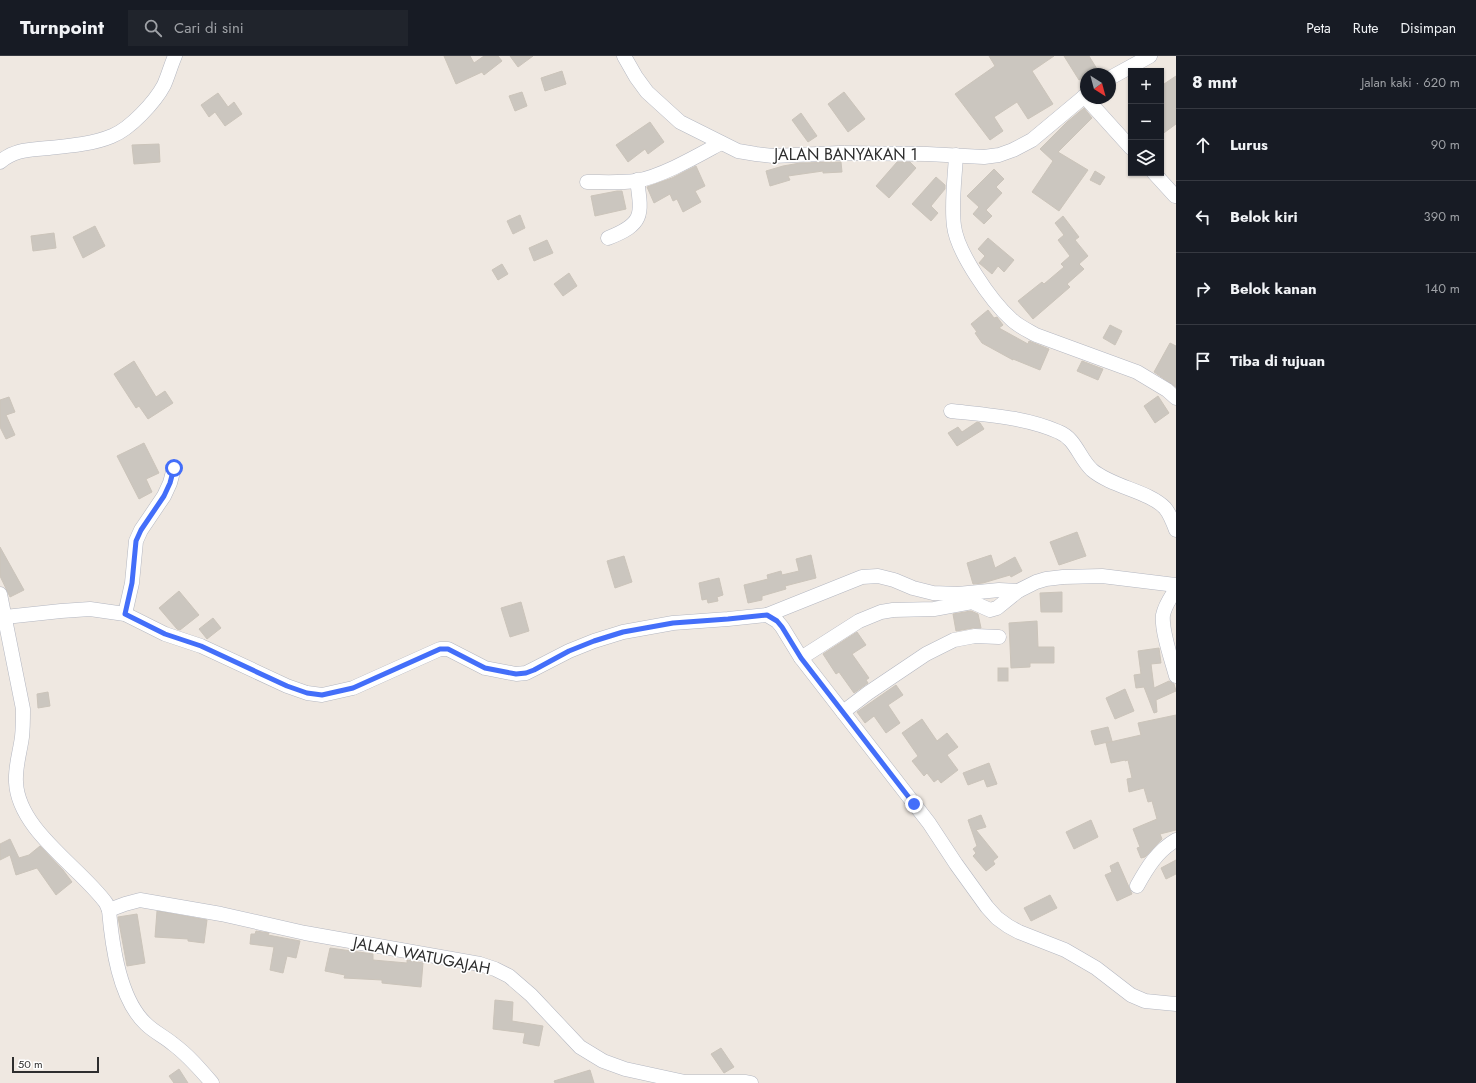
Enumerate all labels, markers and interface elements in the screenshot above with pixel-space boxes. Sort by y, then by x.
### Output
search box [128,10,408,46]
text: Turnpoint [20,14,104,41]
icon: search [142,17,164,39]
text: Cari di sini [174,17,244,39]
text: Peta [1306,18,1331,38]
text: Rute [1353,18,1379,38]
text: Disimpan [1401,18,1456,38]
north arrow [1080,68,1116,104]
map controls [1128,68,1164,176]
button: + [1128,68,1164,104]
text: 8 mnt [1192,70,1237,94]
text: Jalan kaki · 620 m [1361,73,1460,92]
button: − [1128,104,1164,140]
icon: ahead [1192,134,1214,156]
text: Lurus [1230,134,1268,156]
text: 90 m [1431,135,1460,154]
button: layers [1128,140,1164,176]
street label: JALAN BANYAKAN 1 [772,143,918,166]
icon: left [1192,206,1214,228]
text: Belok kiri [1230,206,1298,228]
text: 390 m [1424,207,1460,226]
icon: right [1192,278,1214,300]
text: Belok kanan [1230,278,1317,300]
text: 140 m [1425,279,1460,298]
icon: arrive [1192,350,1214,372]
text: Tiba di tujuan [1230,350,1325,372]
route start [165,459,183,477]
route end [905,795,923,813]
street label: JALAN WATUGAJAH [349,931,492,980]
scale bar [12,1055,99,1074]
text: 50 m [18,1056,43,1072]

